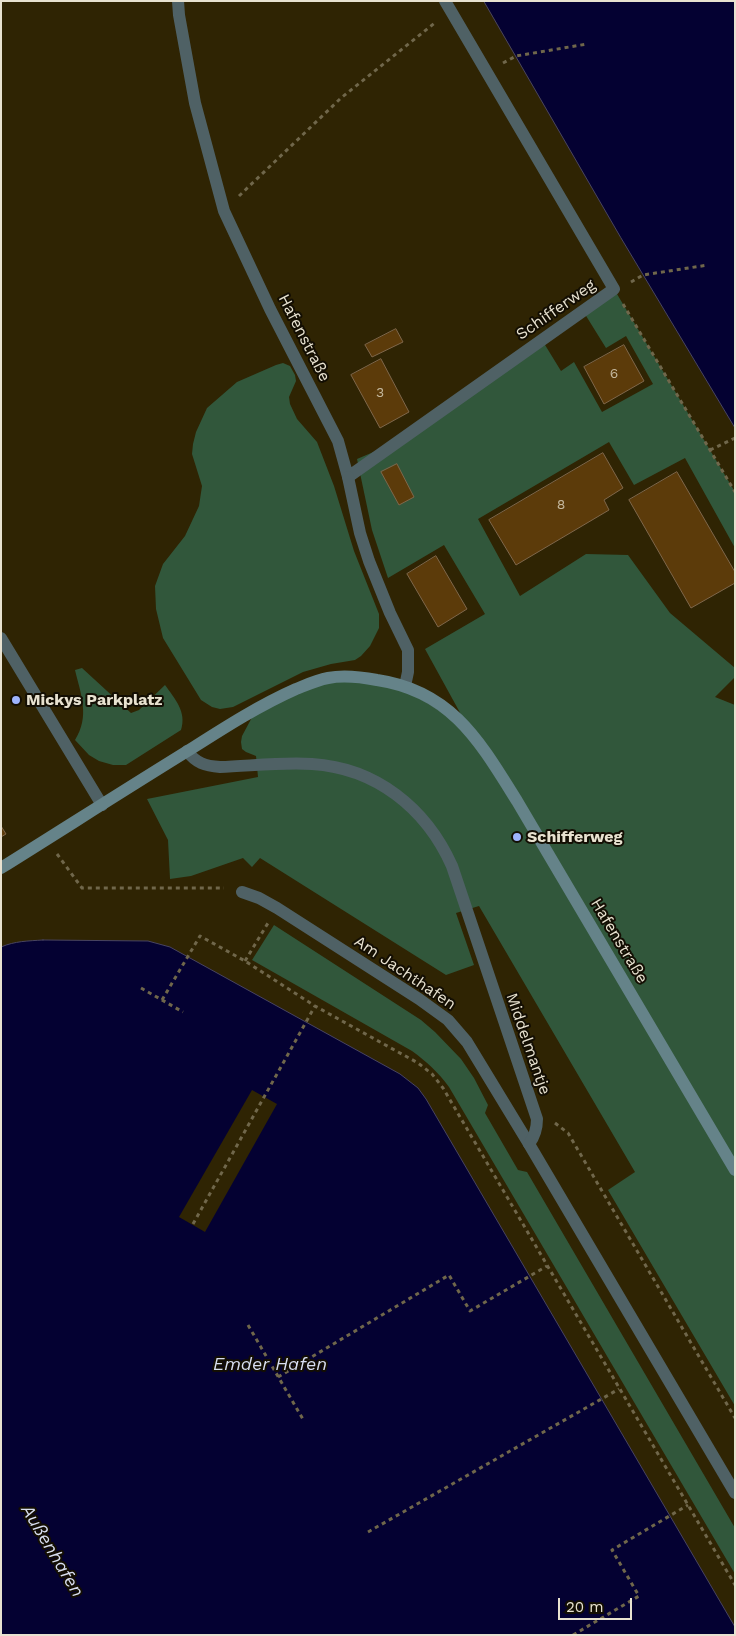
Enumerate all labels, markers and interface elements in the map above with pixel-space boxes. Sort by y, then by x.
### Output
street label: Schifferweg [513,276,599,344]
street label: Hafenstraße [274,291,334,385]
house number: 6 [610,366,618,382]
house number: 3 [376,385,384,401]
house number: 8 [557,497,565,513]
place label: Mickys Parkplatz [26,690,163,710]
marker: Mickys Parkplatz [10,694,22,706]
place label: Schifferweg [527,827,623,847]
marker: Schifferweg [511,831,523,843]
street label: Hafenstraße [586,895,652,987]
street label: Am Jachthafen [350,932,460,1014]
street label: Middelmantje [502,991,554,1097]
water label: Emder Hafen [213,1354,327,1376]
water label: Außenhafen [16,1501,88,1601]
scale bar [561,1588,635,1620]
text: 20 m [566,1598,604,1616]

